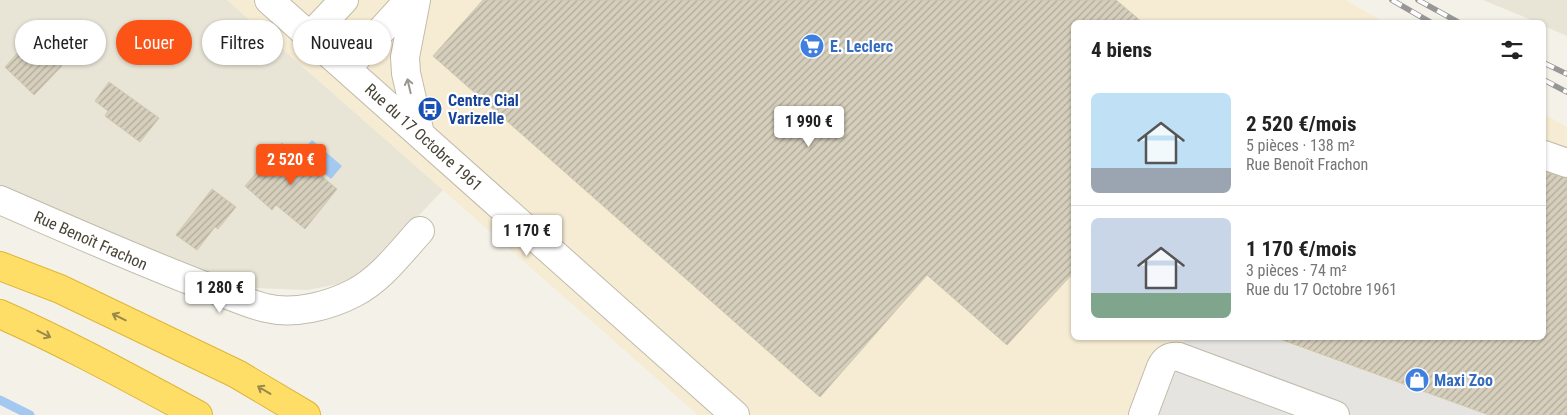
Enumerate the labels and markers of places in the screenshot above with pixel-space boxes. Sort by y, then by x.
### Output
supermarket icon: E. Leclerc [799,33,825,59]
place label: E. Leclerc [830,37,893,56]
place label: Centre Cial Varizelle [448,91,519,128]
bus stop icon: Centre Cial Varizelle [417,96,443,122]
pin: 1 990 € [763,106,855,148]
pin: 2 520 € [245,144,337,186]
pin: 1 170 € [481,214,573,257]
pin: 1 280 € [174,272,266,314]
shop icon: Maxi Zoo [1404,367,1430,393]
place label: Maxi Zoo [1434,371,1493,390]

